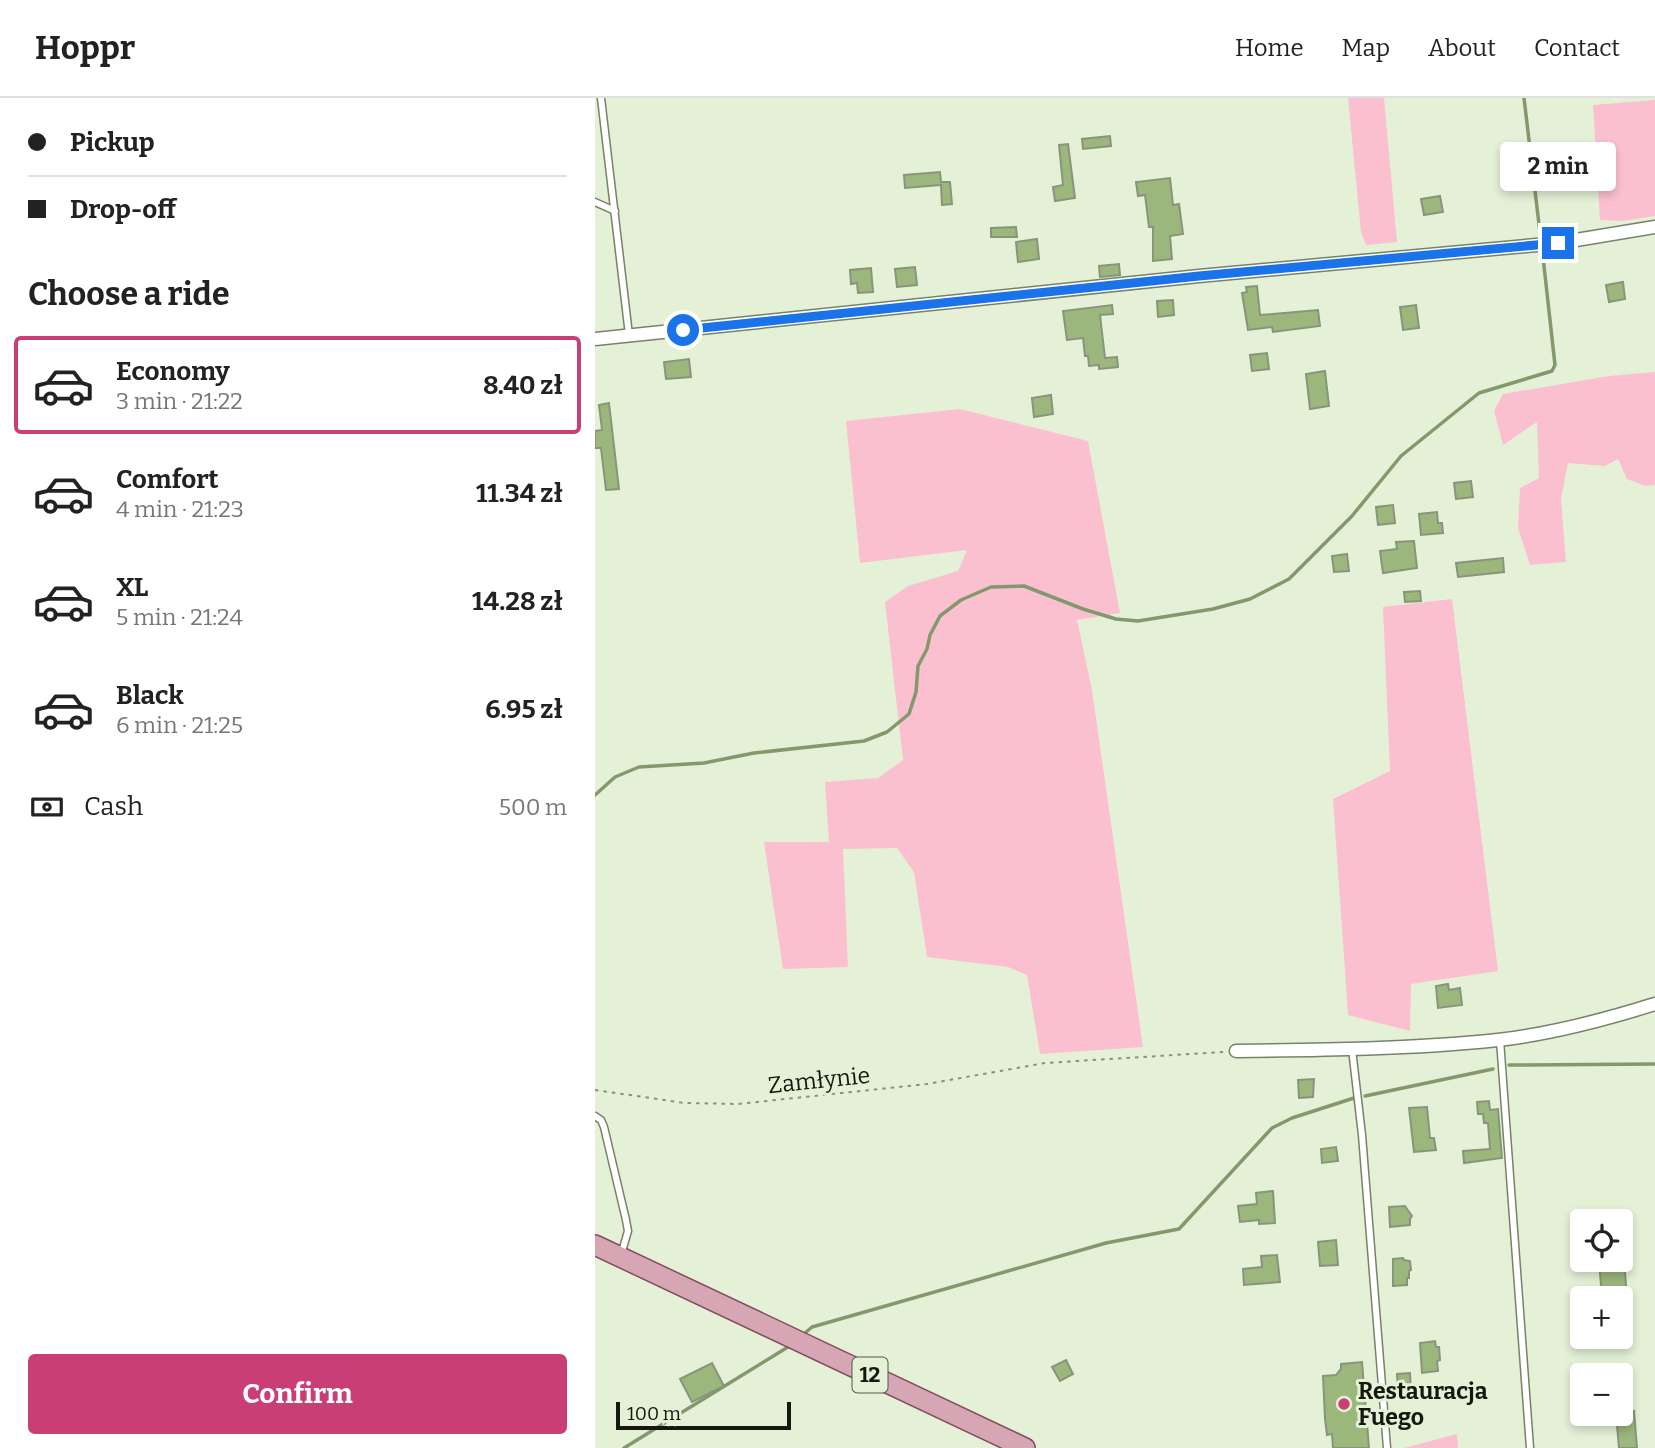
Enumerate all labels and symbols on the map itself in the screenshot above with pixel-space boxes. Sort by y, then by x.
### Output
callout: 2 min [1500,142,1616,190]
route end [1542,227,1574,259]
route start [667,314,699,346]
street label: Zamłynie [767,1061,871,1099]
road number: 12 [853,1358,887,1392]
place label: Restauracja Fuego [1358,1377,1488,1431]
marker: Restauracja Fuego [1336,1396,1352,1412]
scale bar [616,1399,791,1431]

